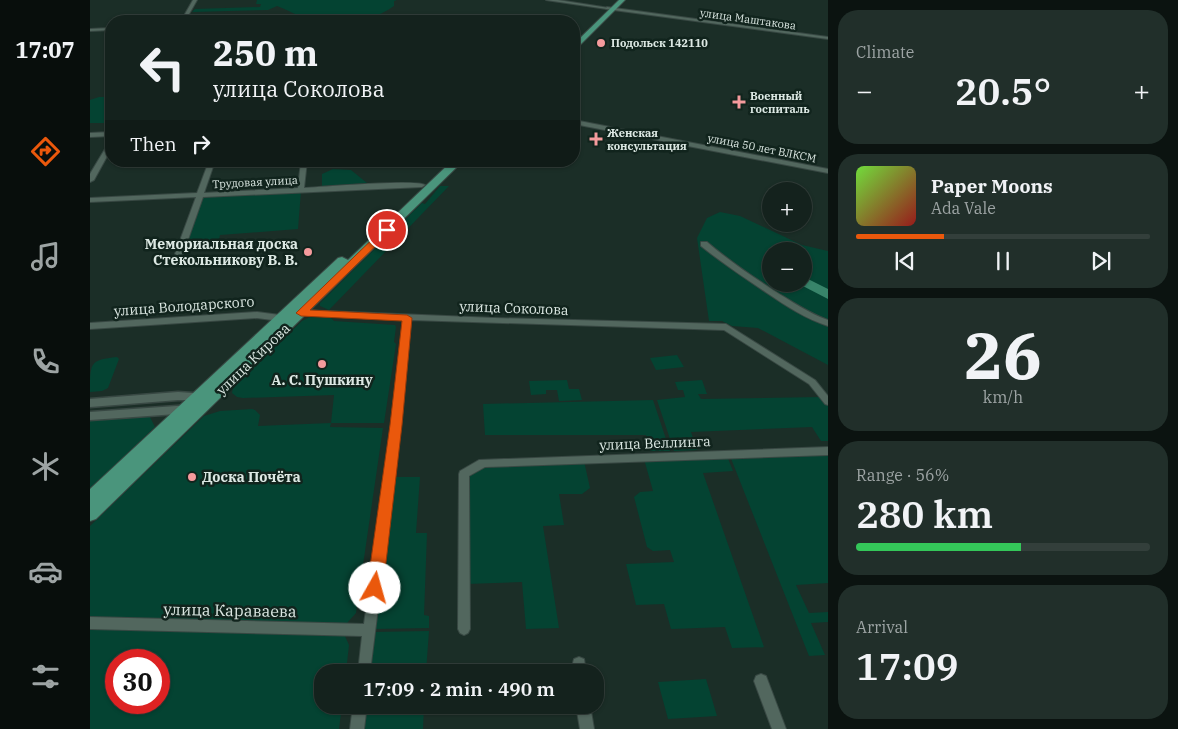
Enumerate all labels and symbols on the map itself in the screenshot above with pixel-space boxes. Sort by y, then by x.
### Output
street label: улица Маштакова [699,5,797,33]
place label: Подольск 142110 [611,36,708,50]
marker: Подольск 142110 [595,37,607,49]
place label: Военный госпиталь [750,89,810,116]
marker: Военный госпиталь [732,95,746,109]
place label: Женская консультация [607,126,687,153]
street label: улица 50 лет ВЛКСМ [706,131,818,165]
marker: Женская консультация [589,132,603,146]
street label: Трудовая улица [212,173,298,191]
pin [366,209,408,251]
place label: Мемориальная доска Стекольникову В. В. [145,235,298,269]
marker: Мемориальная доска Стекольникову В. В. [302,246,314,258]
street label: улица Володарского [113,292,255,320]
street label: улица Соколова [459,297,569,319]
street label: улица Кирова [212,319,294,399]
marker: А. С. Пушкину [316,358,328,370]
place label: А. С. Пушкину [271,371,373,389]
street label: улица Веллинга [599,432,711,454]
place label: Доска Почёта [202,468,301,486]
marker: Доска Почёта [186,471,198,483]
position arrow [348,561,400,613]
street label: улица Караваева [163,599,297,621]
speed limit sign: 30 [105,649,170,714]

